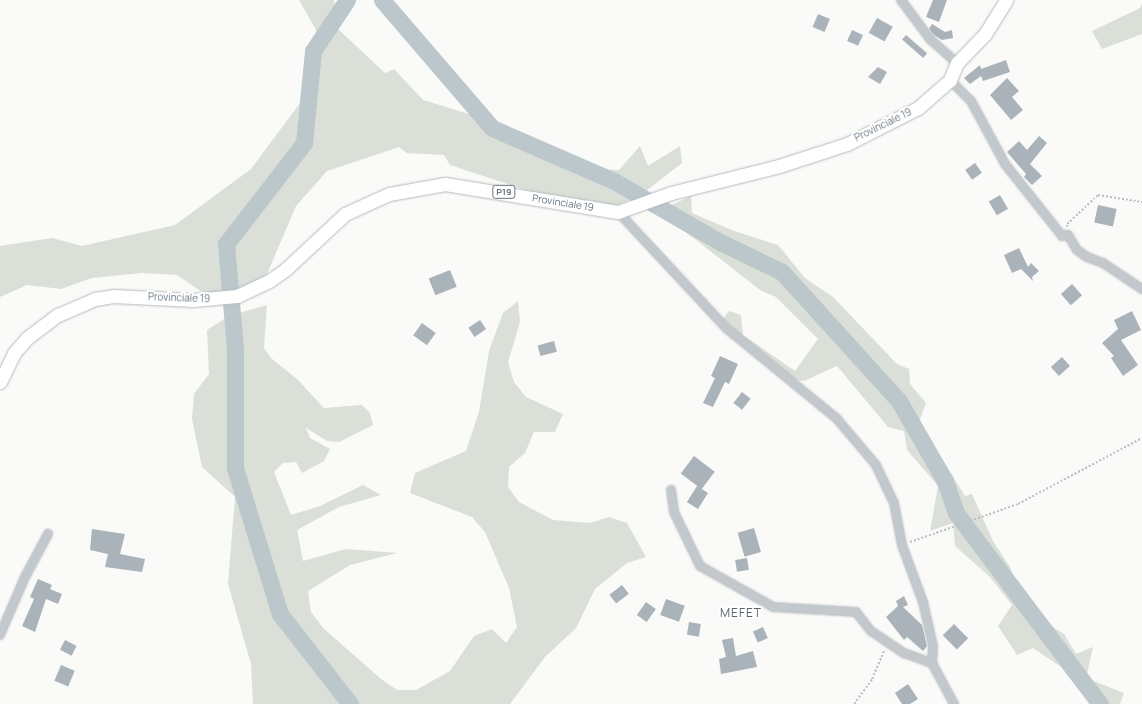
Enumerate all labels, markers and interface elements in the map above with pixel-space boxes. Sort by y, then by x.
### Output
street label: Provinciale 19 [852,106,914,144]
road number: P19 [492,185,516,199]
street label: Provinciale 19 [531,192,595,214]
street label: Provinciale 19 [148,291,210,305]
district label: MEFET [720,606,762,620]

